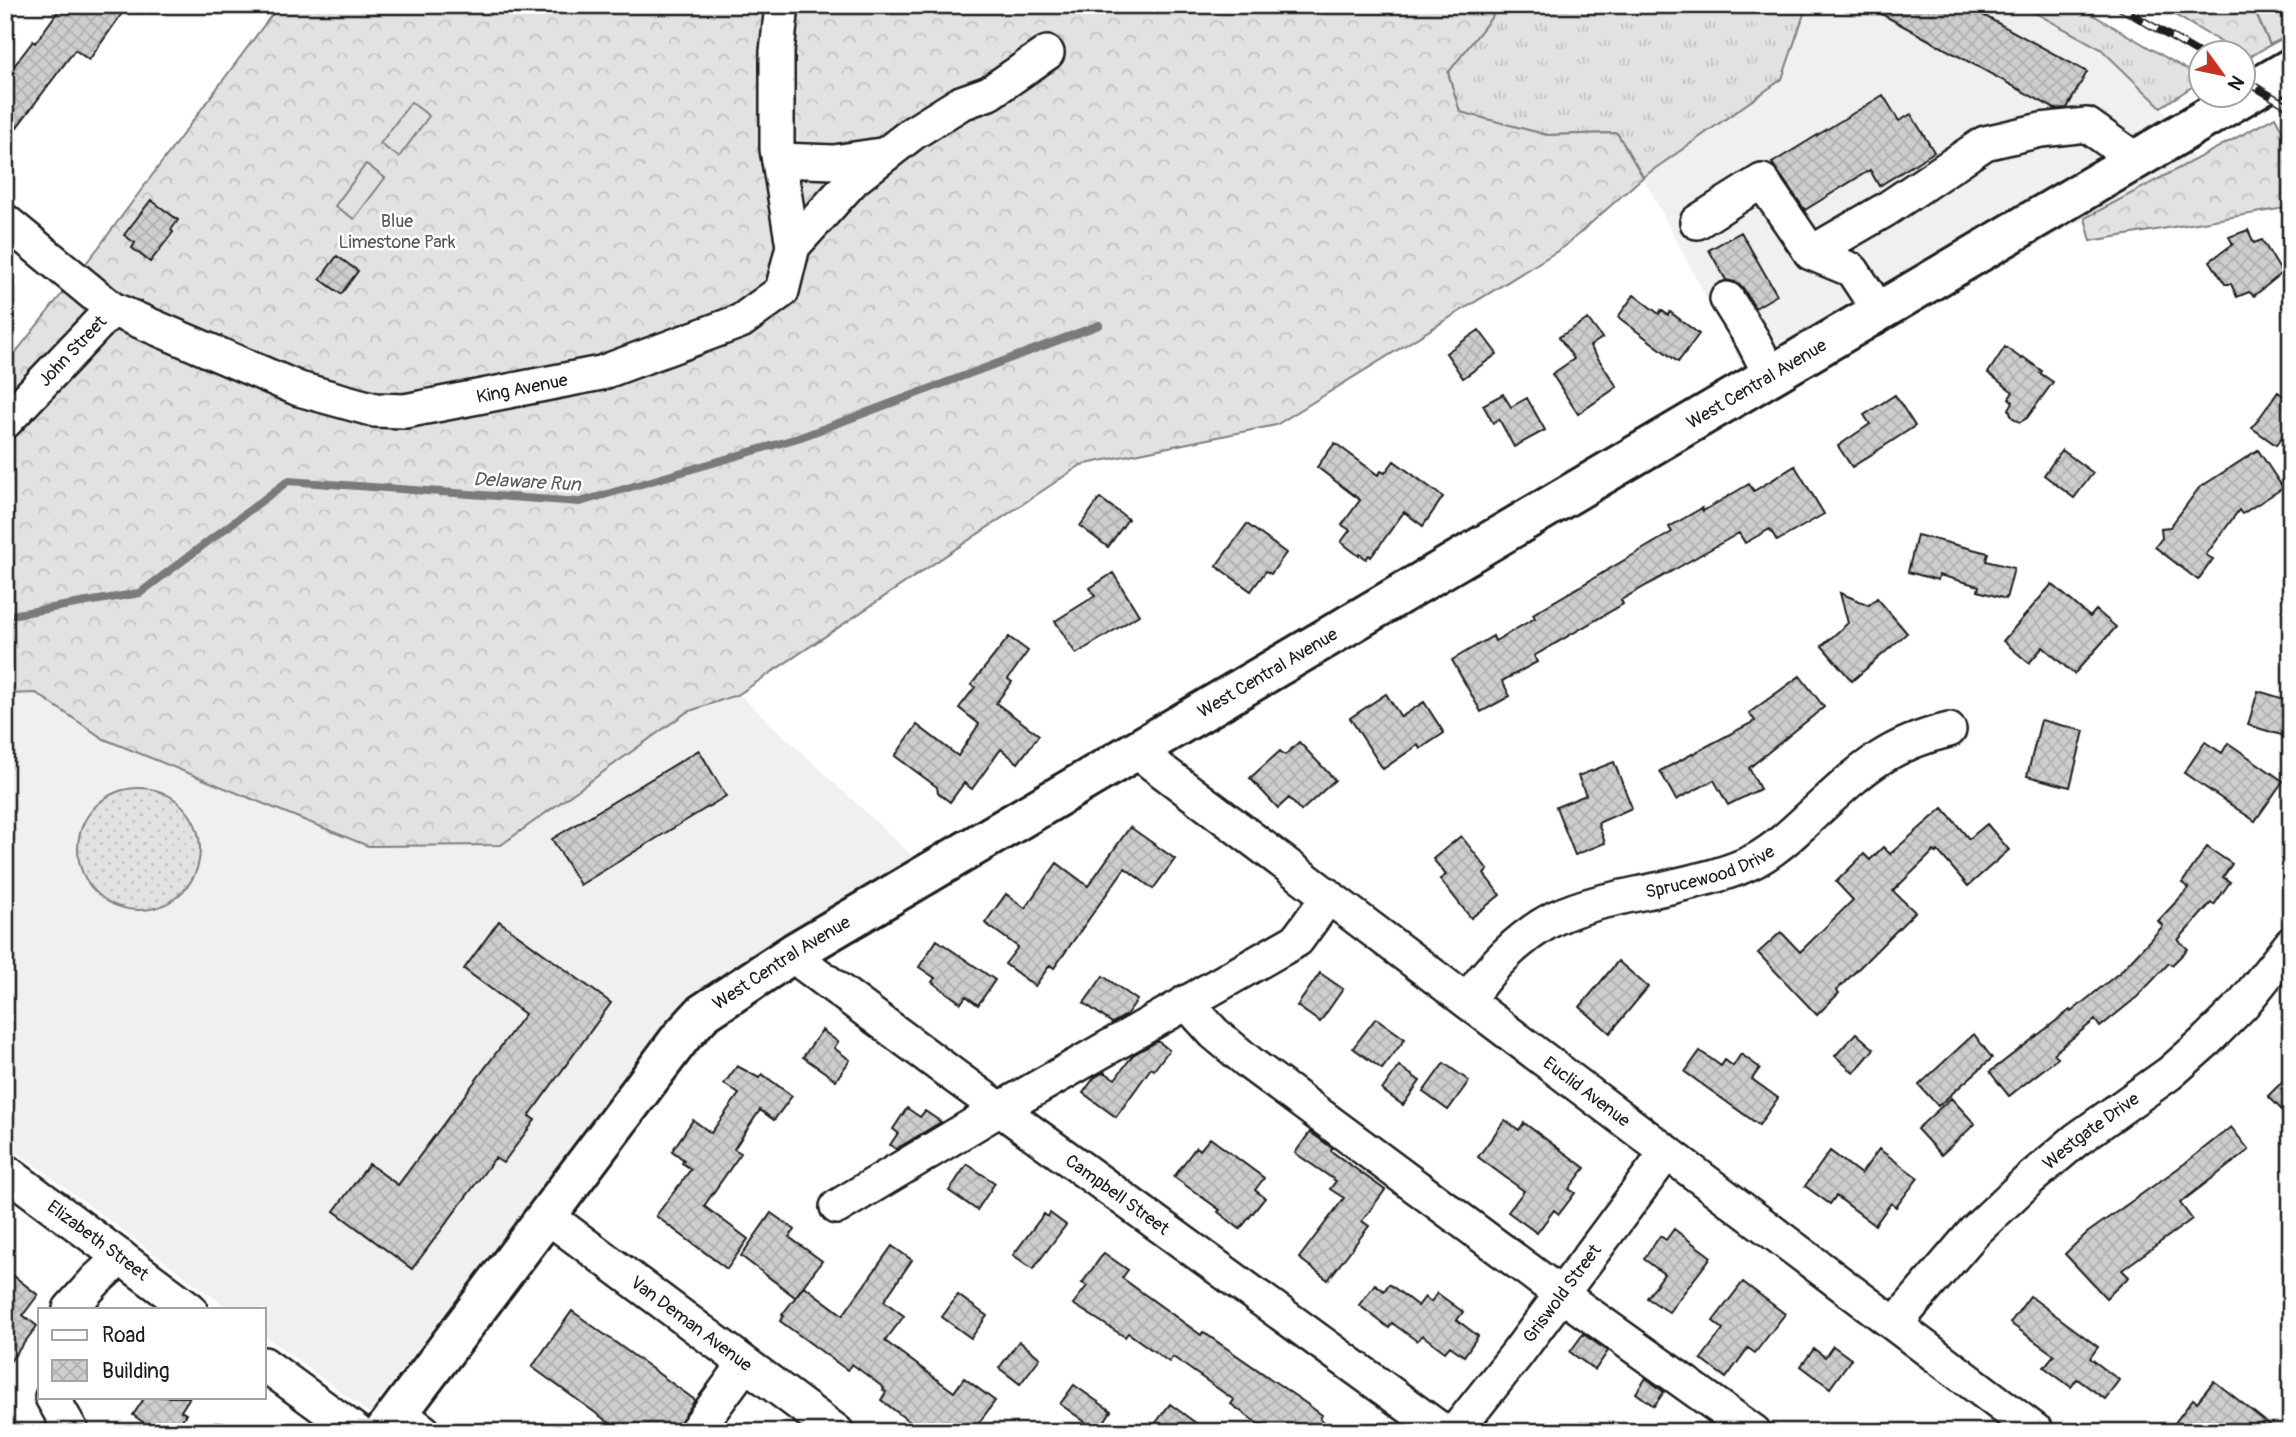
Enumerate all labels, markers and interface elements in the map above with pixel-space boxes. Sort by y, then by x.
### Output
north arrow [2188,38,2258,108]
text: N [2222,71,2249,95]
park label: Blue Limestone Park [338,210,456,254]
street label: John Street [34,310,112,392]
street label: West Central Avenue [1683,334,1831,435]
street label: King Avenue [475,369,570,409]
water label: Delaware Run [473,467,582,497]
street label: West Central Avenue [1194,623,1342,723]
street label: Sprucewood Drive [1643,840,1780,904]
street label: West Central Avenue [708,911,855,1015]
street label: Euclid Avenue [1538,1052,1635,1132]
street label: Westgate Drive [2038,1088,2144,1175]
street label: Campbell Street [1060,1149,1174,1241]
street label: Elizabeth Street [42,1195,154,1287]
street label: Griswold Street [1518,1239,1607,1348]
street label: Van Deman Avenue [626,1271,757,1377]
legend [38,1308,266,1398]
text: Road [102,1322,146,1349]
text: Building [102,1358,169,1385]

